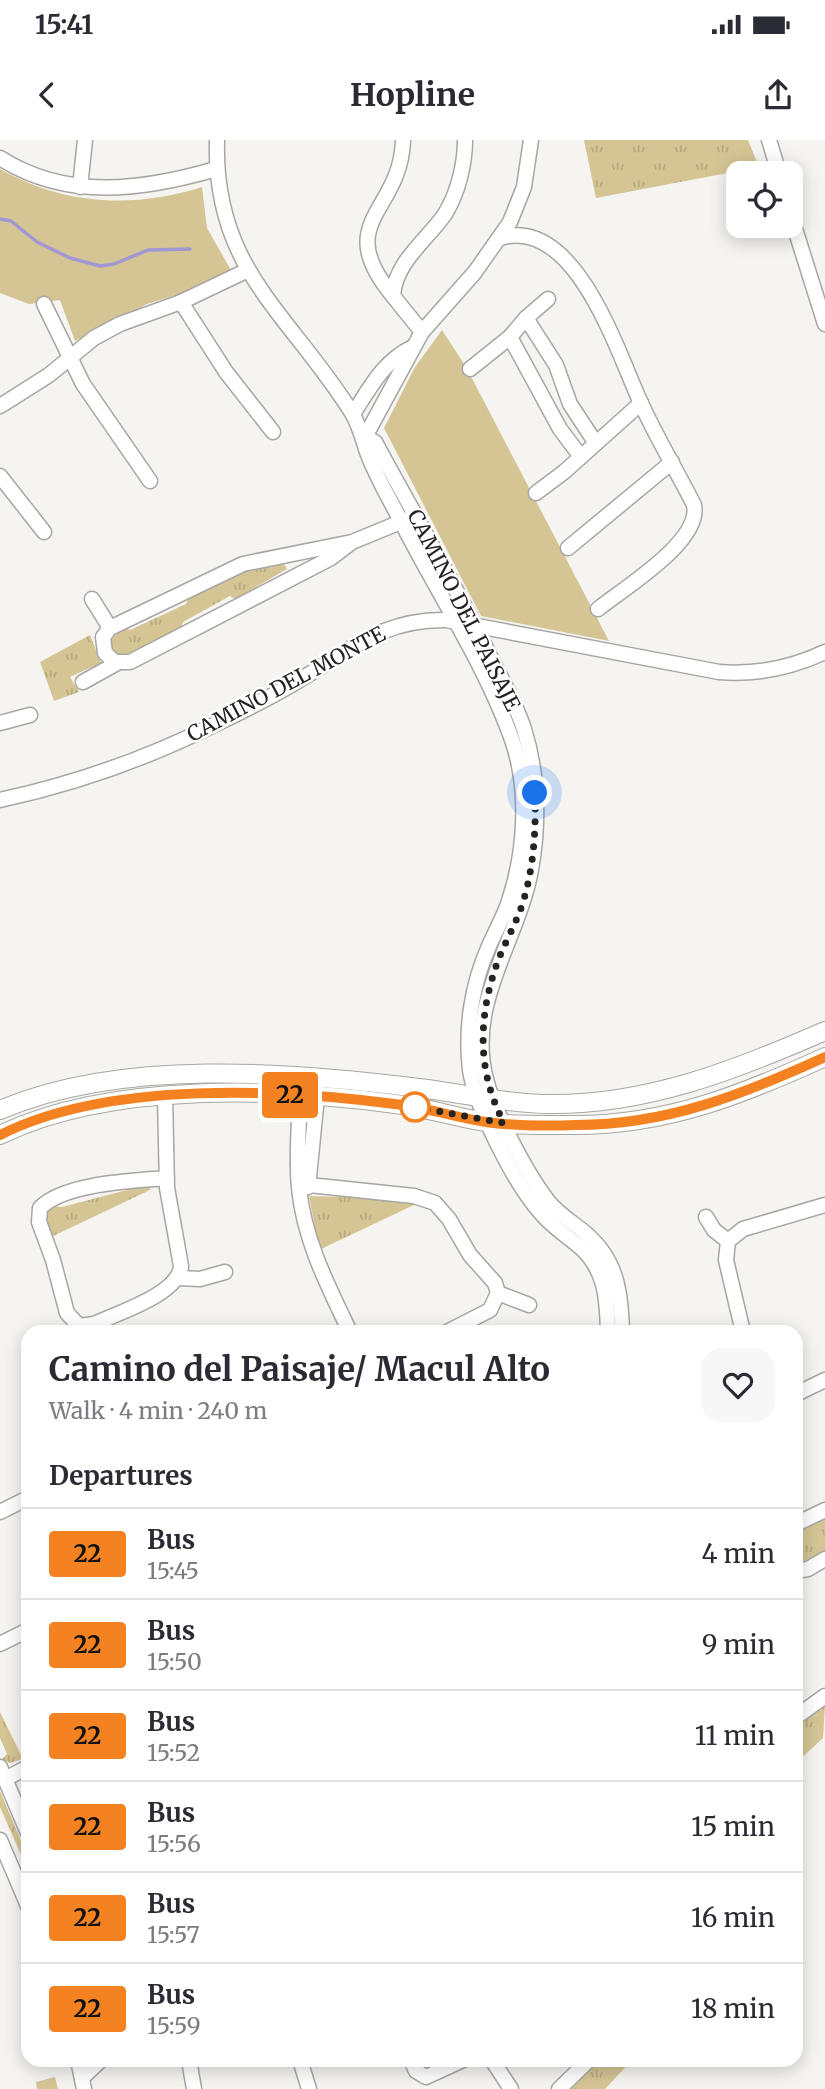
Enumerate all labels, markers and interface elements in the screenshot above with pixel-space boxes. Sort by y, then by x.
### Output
text: 15:41 [35,8,93,41]
text: Hopline [350,75,475,115]
icon: back [28,76,66,114]
icon: share [759,76,797,114]
map controls [726,161,803,238]
button: locate [726,161,803,238]
street label: CAMINO DEL PAISAJE [401,505,527,716]
street label: CAMINO DEL MONTE [182,620,390,748]
your location [517,775,552,810]
line badge: 22 [258,1072,322,1118]
text: 22 [276,1079,304,1110]
unlabelled marker [400,1092,430,1122]
button: heart [701,1348,775,1422]
text: Camino del Paisaje/ Macul Alto [49,1349,550,1390]
text: Walk · 4 min · 240 m [49,1396,267,1425]
text: Departures [49,1459,193,1492]
text: Bus [147,1523,195,1556]
text: 4 min [701,1537,775,1570]
text: 22 [74,1538,101,1569]
text: 15:45 [147,1556,199,1585]
text: Bus [147,1614,195,1647]
text: 9 min [702,1628,775,1661]
text: 22 [74,1629,101,1660]
text: 15:50 [147,1647,202,1676]
text: Bus [147,1705,195,1738]
text: 11 min [695,1719,775,1752]
text: 22 [74,1720,101,1751]
text: 15:52 [147,1738,200,1767]
text: Bus [147,1796,195,1829]
text: 15 min [691,1810,775,1843]
text: 22 [74,1811,101,1842]
text: 15:56 [147,1829,201,1858]
text: Bus [147,1887,195,1920]
text: 16 min [691,1901,775,1934]
text: 22 [74,1902,101,1933]
text: 15:57 [147,1920,200,1949]
text: Bus [147,1978,195,2011]
text: 18 min [691,1992,775,2025]
text: 22 [74,1993,101,2024]
text: 15:59 [147,2011,201,2040]

